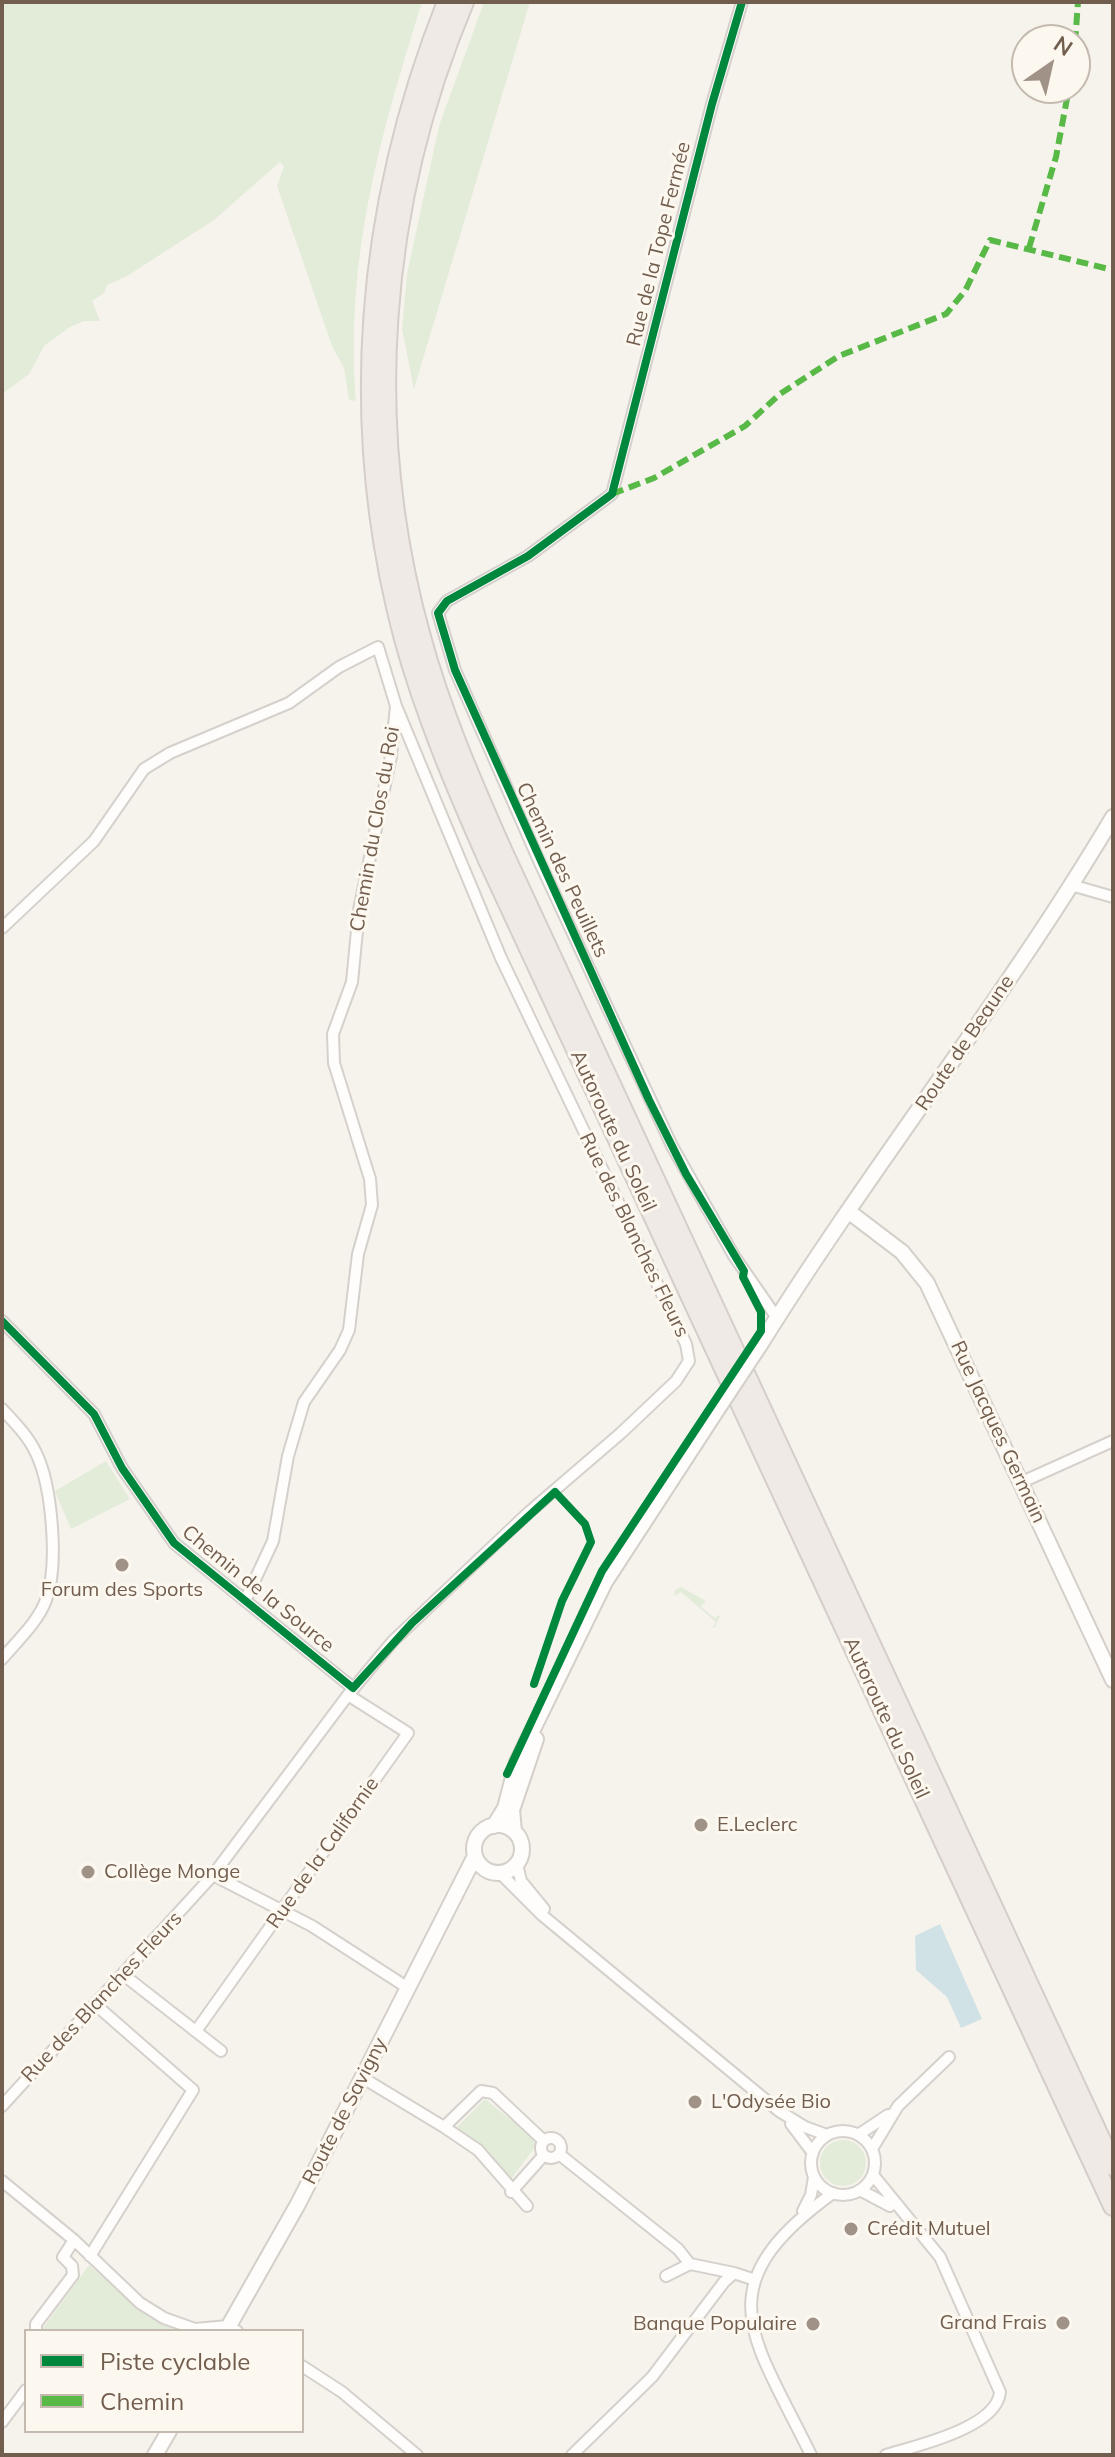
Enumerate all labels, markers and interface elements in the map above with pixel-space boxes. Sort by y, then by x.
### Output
north arrow [1011,24,1091,104]
text: N [1049,30,1078,62]
street label: Rue de la Tope Fermée [622,139,696,349]
street label: Chemin du Clos du Roi [345,725,405,933]
street label: Chemin des Peuillets [511,779,613,961]
street label: Route de Beaune [911,971,1019,1115]
street label: Autoroute du Soleil [565,1046,661,1216]
street label: Rue des Blanches Fleurs [574,1129,694,1341]
street label: Rue Jacques Germain [945,1337,1051,1527]
street label: Chemin de la Source [177,1520,339,1658]
marker: Forum des Sports [113,1556,131,1574]
place label: Forum des Sports [41,1578,203,1602]
street label: Autoroute du Soleil [838,1633,934,1803]
street label: Rue de la Californie [262,1773,384,1933]
place label: E.Leclerc [717,1813,798,1837]
marker: E.Leclerc [692,1816,710,1834]
place label: Collège Monge [104,1860,240,1884]
marker: Collège Monge [79,1863,97,1881]
street label: Rue des Blanches Fleurs [17,1907,187,2087]
street label: Route de Savigny [298,2034,392,2188]
place label: L'Odysée Bio [711,2090,831,2114]
marker: L'Odysée Bio [686,2093,704,2111]
place label: Crédit Mutuel [867,2217,991,2241]
marker: Crédit Mutuel [842,2220,860,2238]
place label: Grand Frais [939,2311,1047,2335]
place label: Banque Populaire [633,2312,797,2336]
marker: Grand Frais [1054,2314,1072,2332]
marker: Banque Populaire [804,2315,822,2333]
legend [24,2329,304,2433]
text: Piste cyclable [100,2346,250,2376]
text: Chemin [100,2386,184,2416]

